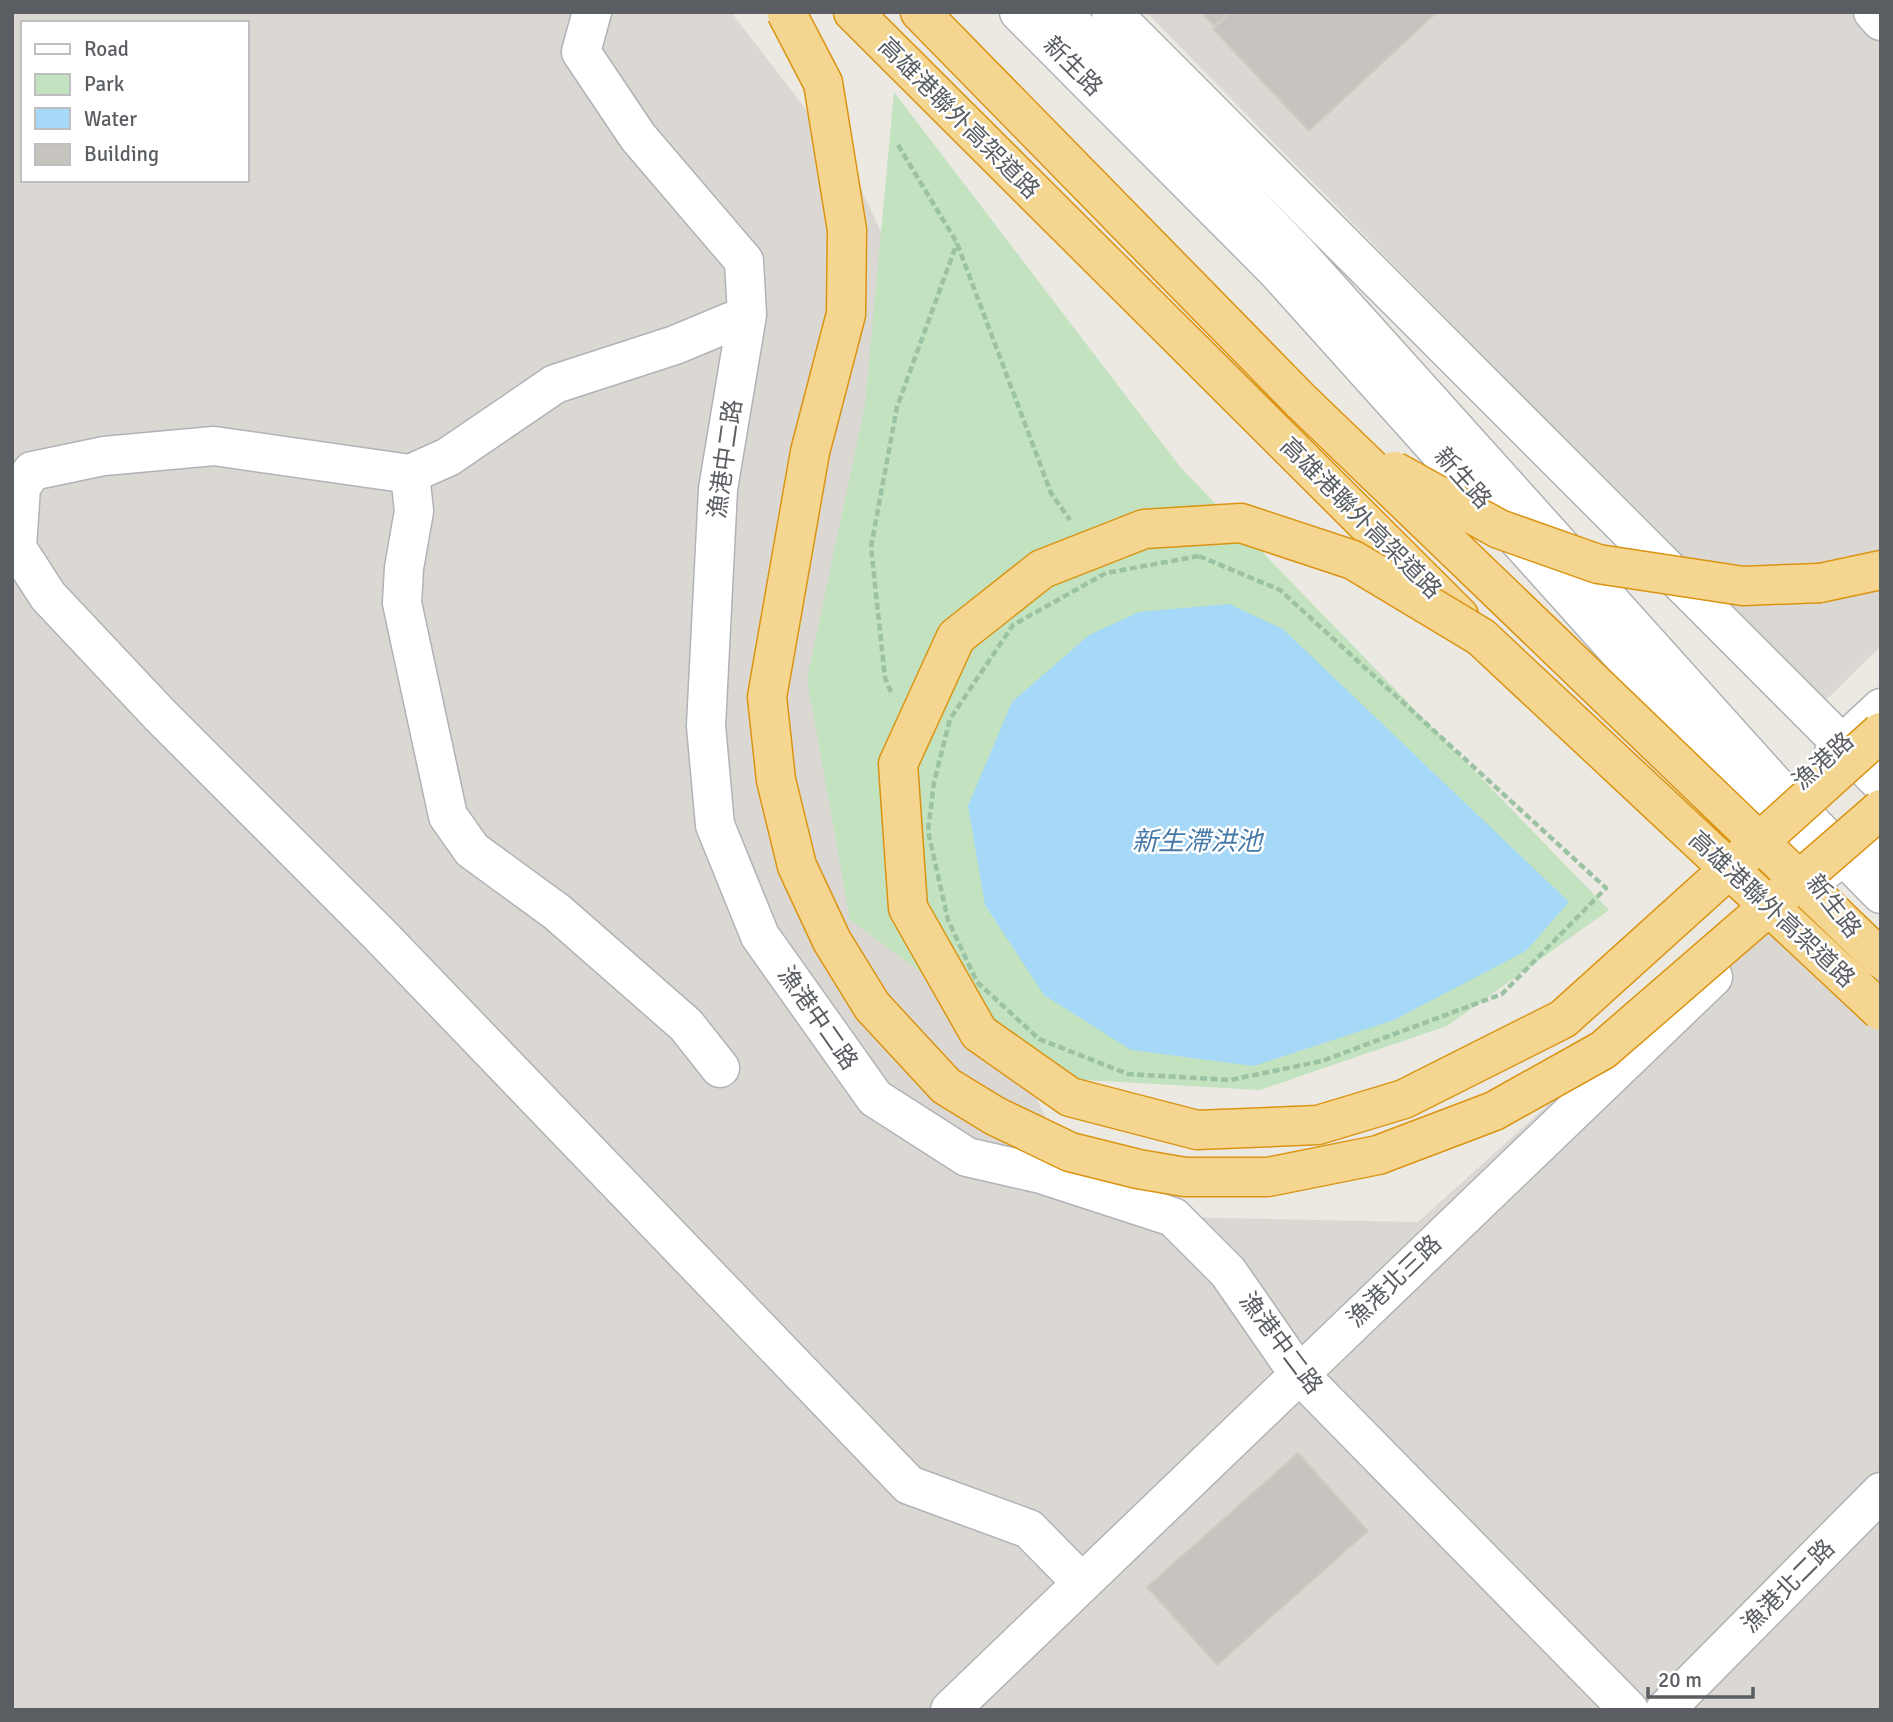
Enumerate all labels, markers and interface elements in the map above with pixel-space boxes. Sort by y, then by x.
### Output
legend [21,21,248,182]
street label: 新生路 [1037,30,1109,102]
street label: 高雄港聯外高架道路 [872,31,1046,205]
text: Road [84,36,129,62]
text: Park [84,71,125,97]
text: Water [84,106,137,132]
text: Building [84,141,159,167]
street label: 漁港中二路 [702,397,748,521]
street label: 高雄港聯外高架道路 [1274,431,1448,605]
street label: 新生路 [1428,441,1498,515]
street label: 漁港路 [1786,726,1860,796]
street label: 高雄港聯外高架道路 [1683,824,1861,994]
water label: 新生滯洪池 [1132,826,1265,858]
street label: 新生路 [1800,868,1868,944]
street label: 漁港中二路 [771,960,865,1076]
street label: 漁港北三路 [1340,1229,1448,1333]
street label: 漁港中二路 [1233,1286,1329,1400]
street label: 漁港北二路 [1735,1533,1841,1639]
scale bar [1648,1656,1753,1700]
text: 20 m [1658,1667,1702,1693]

